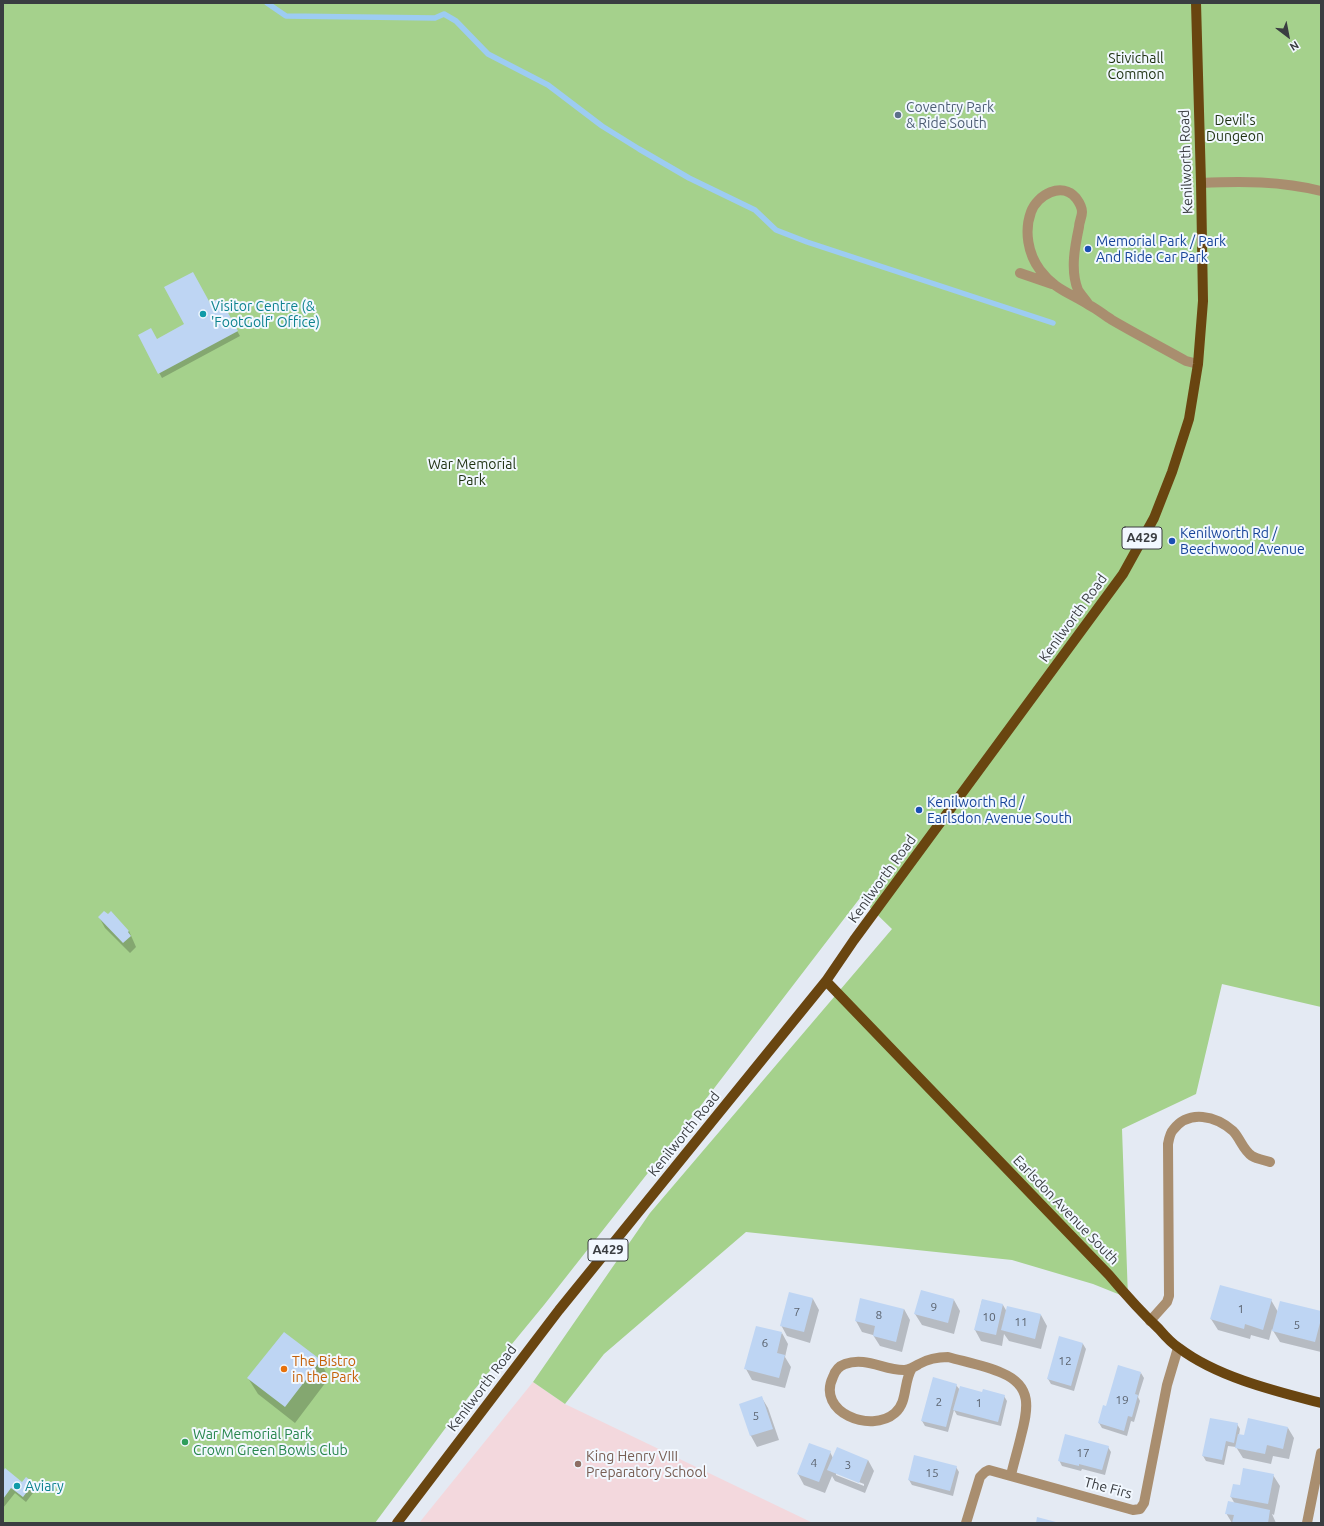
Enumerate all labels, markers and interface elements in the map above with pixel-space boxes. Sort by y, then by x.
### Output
north arrow [1268,16,1308,56]
text: N [1288,39,1301,53]
park label: Stivichall Common [1107,50,1165,82]
place label: Coventry Park & Ride South [906,99,994,132]
marker: Coventry Park & Ride South [893,110,903,120]
street label: Kenilworth Road [1176,110,1196,214]
park label: Devil's Dungeon [1206,112,1264,144]
place label: Memorial Park / Park And Ride Car Park [1096,233,1226,266]
marker: Memorial Park / Park And Ride Car Park [1083,244,1093,254]
place label: Visitor Centre (& 'FootGolf' Office) [211,298,320,330]
marker: Visitor Centre (& 'FootGolf' Office) [198,309,208,319]
park label: War Memorial Park [428,456,516,488]
place label: Kenilworth Rd / Beechwood Avenue [1180,525,1305,558]
road number: A429 [1122,527,1162,549]
marker: Kenilworth Rd / Beechwood Avenue [1167,536,1177,546]
street label: Kenilworth Road [1036,571,1110,665]
place label: Kenilworth Rd / Earlsdon Avenue South [927,794,1072,826]
marker: Kenilworth Rd / Earlsdon Avenue South [914,805,924,815]
street label: Kenilworth Road [845,832,919,926]
street label: Kenilworth Road [645,1088,723,1180]
street label: Earlsdon Avenue South [1010,1152,1122,1268]
road number: A429 [588,1239,628,1261]
house number: 9 [931,1300,937,1314]
house number: 1 [1238,1302,1244,1316]
house number: 7 [794,1305,800,1319]
house number: 8 [876,1308,882,1322]
house number: 10 [982,1310,996,1324]
house number: 11 [1014,1315,1028,1329]
house number: 5 [1294,1318,1300,1332]
house number: 6 [762,1336,768,1350]
street label: Kenilworth Road [444,1341,520,1435]
place label: The Bistro in the Park [292,1353,359,1386]
house number: 12 [1058,1354,1072,1368]
marker: The Bistro in the Park [279,1364,289,1374]
house number: 19 [1115,1393,1129,1407]
house number: 2 [936,1395,942,1409]
house number: 1 [976,1396,982,1410]
house number: 5 [753,1409,759,1423]
place label: War Memorial Park Crown Green Bowls Club [193,1426,348,1458]
marker: War Memorial Park Crown Green Bowls Club [180,1437,190,1447]
house number: 17 [1076,1446,1090,1460]
place label: King Henry VIII Preparatory School [586,1448,706,1480]
house number: 4 [811,1456,817,1470]
house number: 3 [845,1458,851,1472]
marker: King Henry VIII Preparatory School [573,1459,583,1469]
house number: 15 [925,1466,939,1480]
street label: The Firs [1082,1474,1134,1502]
place label: Aviary [25,1478,64,1494]
marker: Aviary [12,1481,22,1491]

